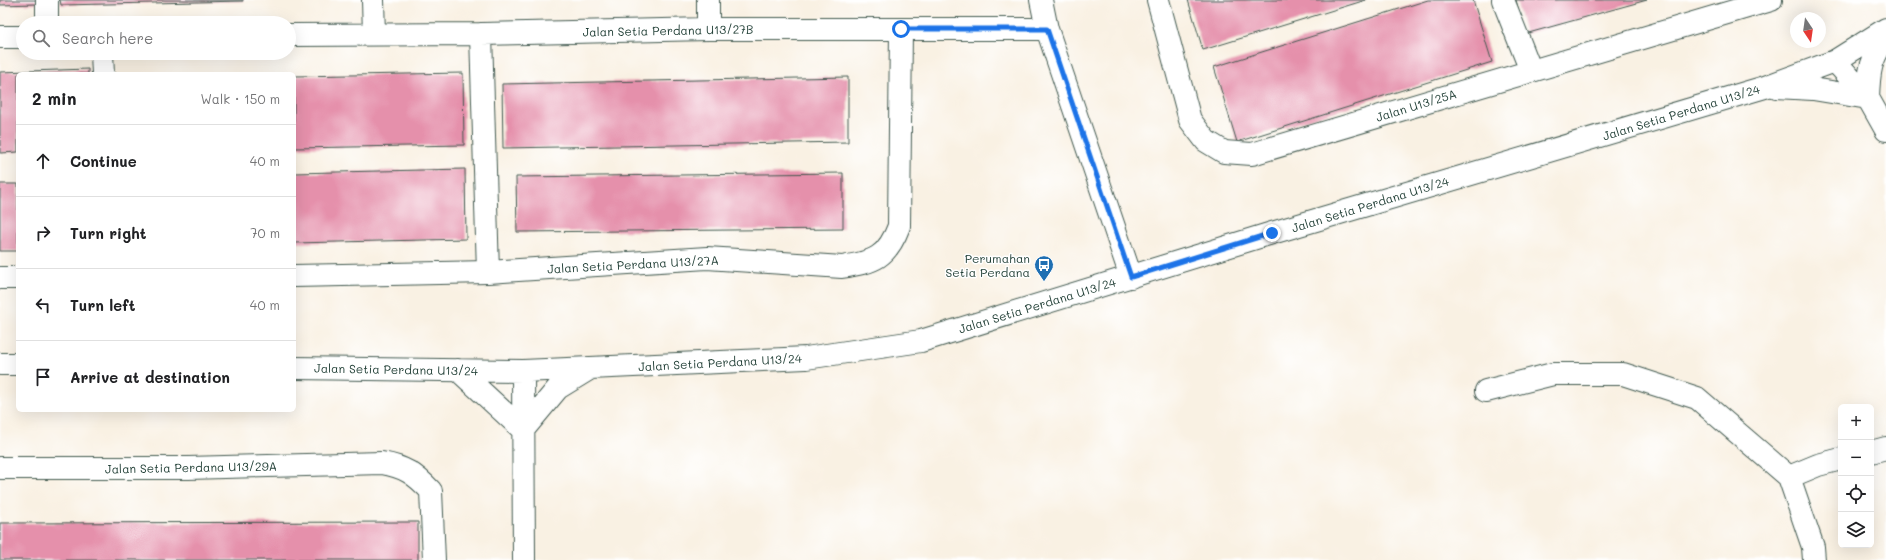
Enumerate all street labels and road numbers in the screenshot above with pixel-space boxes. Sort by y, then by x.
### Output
street label: Jalan Setia Perdana U13/27B [582,21,754,39]
street label: Jalan Setia Perdana U13/24 [1600,80,1762,144]
street label: Jalan U13/25A [1374,85,1458,125]
street label: Jalan Setia Perdana U13/24 [1289,172,1451,236]
street label: Jalan Setia Perdana U13/27A [547,252,719,276]
street label: Jalan Setia Perdana U13/24 [956,273,1118,337]
street label: Jalan Setia Perdana U13/24 [638,350,802,374]
street label: Jalan Setia Perdana U13/24 [314,360,478,378]
street label: Jalan Setia Perdana U13/29A [105,457,277,477]

